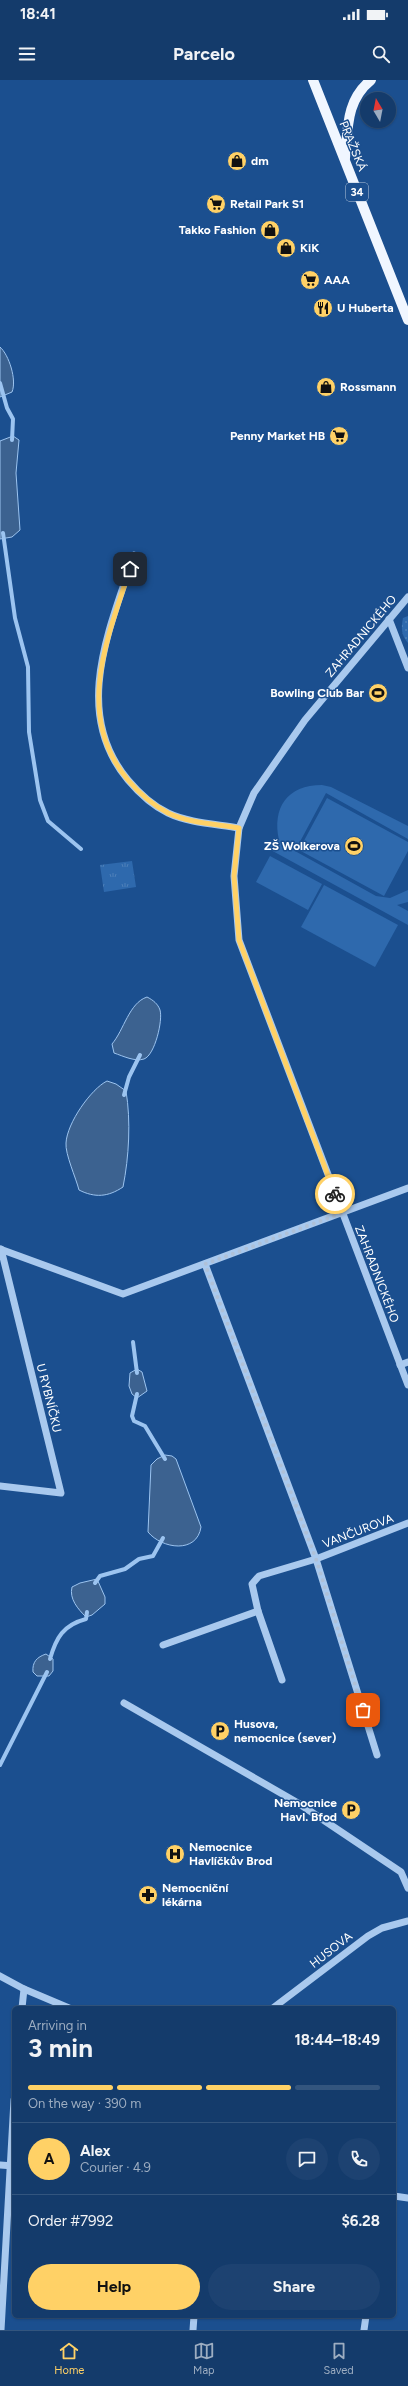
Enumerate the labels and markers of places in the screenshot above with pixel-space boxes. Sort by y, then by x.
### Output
shop icon: dm [226,150,248,172]
place label: dm [251,154,269,168]
supermarket icon: Retail Park S1 [205,193,227,215]
place label: Retail Park S1 [230,197,304,211]
shop icon: Takko Fashion [259,219,281,241]
place label: Takko Fashion [179,223,256,237]
shop icon: KiK [275,237,297,259]
place label: KiK [300,241,319,255]
supermarket icon: AAA [299,269,321,291]
place label: AAA [324,273,350,287]
restaurant icon: U Huberta [312,297,334,319]
place label: U Huberta [337,301,394,315]
shop icon: Rossmann [315,376,337,398]
place label: Rossmann [340,380,397,394]
supermarket icon: Penny Market HB [328,425,350,447]
place label: Penny Market HB [230,429,325,443]
pin [113,552,147,586]
sports icon: Bowling Club Bar [367,682,389,704]
place label: Bowling Club Bar [270,686,364,700]
sports icon: ZŠ Wolkerova [343,835,365,857]
place label: ZŠ Wolkerova [264,839,340,853]
pin [346,1693,380,1727]
place label: Husova, nemocnice (sever) [234,1717,337,1745]
parking icon: Husova, nemocnice (sever) [209,1720,231,1742]
place label: Nemocnice Havl. Bfod [274,1796,337,1824]
parking icon: Nemocnice Havl. Bfod [340,1799,362,1821]
place label: Nemocnice Havlíčkův Brod [189,1840,272,1868]
hospital icon: Nemocnice Havlíčkův Brod [164,1843,186,1865]
place label: Nemocniční lékárna [162,1881,229,1909]
pharmacy icon: Nemocniční lékárna [137,1884,159,1906]

